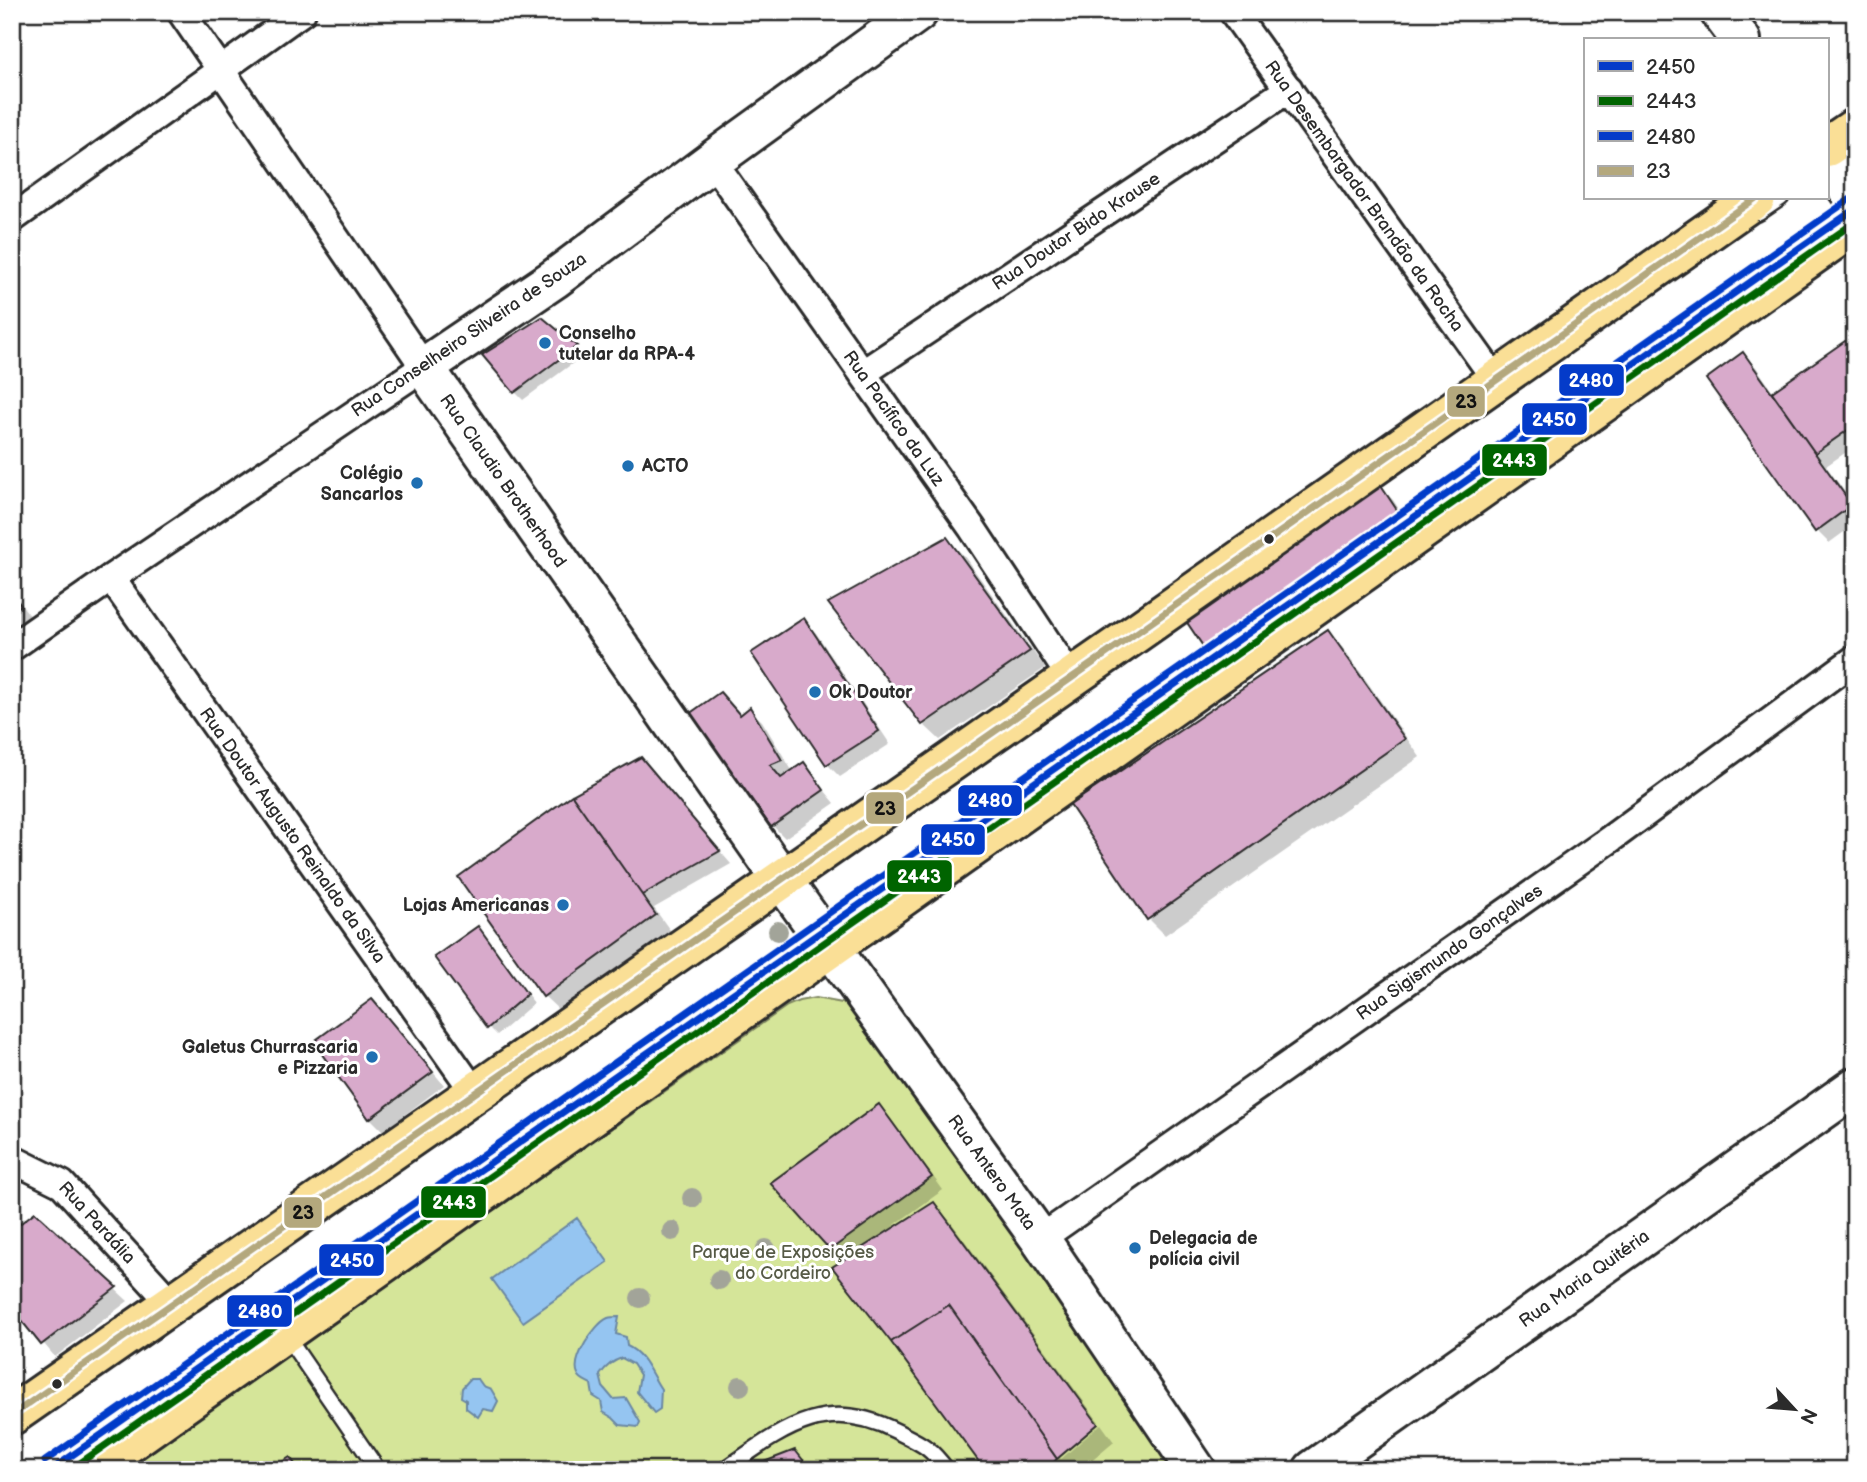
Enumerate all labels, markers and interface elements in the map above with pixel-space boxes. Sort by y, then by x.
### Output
legend [1584,38,1828,200]
text: 2450 [1646,55,1695,80]
street label: Rua Desembargador Brandão da Rocha [1261,56,1468,335]
text: 2443 [1646,89,1697,114]
text: 2480 [1646,125,1695,150]
text: 23 [1646,159,1671,184]
street label: Rua Doutor Bido Krause [988,167,1164,294]
street label: Rua Conselheiro Silveira de Souza [347,248,591,422]
place label: Conselho tutelar da RPA-4 [558,323,695,365]
marker: Conselho tutelar da RPA-4 [537,335,553,351]
street label: Rua Pacífico da Luz [839,347,949,490]
line badge: 2480 [1558,363,1625,397]
text: 2480 [1568,370,1614,393]
line badge: 23 [1446,385,1486,418]
street label: Rua Claudio Brotherhood [436,390,571,571]
text: 23 [1455,391,1477,414]
line badge: 2450 [1521,402,1588,436]
text: 2450 [1532,409,1576,432]
line badge: 2443 [1481,443,1548,477]
text: 2443 [1492,450,1536,473]
place label: ACTO [641,456,688,477]
marker: ACTO [620,458,636,474]
place label: Colégio Sancarlos [321,463,403,505]
marker: Colégio Sancarlos [409,475,425,491]
unlabelled marker [1262,532,1276,546]
place label: Ok Doutor [829,682,913,703]
marker: Ok Doutor [807,684,823,700]
street label: Rua Doutor Augusto Reinaldo da Silva [195,703,390,967]
line badge: 2480 [957,784,1023,817]
text: 2480 [967,790,1013,813]
line badge: 23 [865,791,905,825]
text: 23 [874,798,896,821]
line badge: 2450 [920,823,986,856]
text: 2450 [931,829,975,852]
line badge: 2443 [886,859,953,893]
text: 2443 [897,866,941,889]
street label: Rua Sigismundo Gonçalves [1352,879,1547,1024]
place label: Lojas Americanas [403,895,549,916]
marker: Lojas Americanas [555,897,571,913]
place label: Galetus Churrascaria e Pizzaria [182,1037,358,1079]
marker: Galetus Churrascaria e Pizzaria [364,1049,380,1065]
street label: Rua Antero Mota [944,1111,1041,1234]
street label: Rua Pardália [54,1177,140,1268]
line badge: 2443 [420,1185,487,1219]
text: 2443 [432,1192,476,1215]
line badge: 23 [283,1196,323,1229]
text: 23 [292,1202,314,1225]
street label: Rua Maria Quitéria [1515,1225,1653,1332]
place label: Delegacia de polícia civil [1149,1228,1258,1270]
marker: Delegacia de polícia civil [1127,1240,1143,1256]
park label: Parque de Exposições do Cordeiro [692,1242,874,1284]
line badge: 2450 [318,1243,385,1277]
text: 2450 [330,1250,374,1273]
line badge: 2480 [226,1294,293,1328]
text: 2480 [237,1301,283,1324]
north arrow [1758,1374,1828,1444]
unlabelled marker [50,1377,64,1391]
text: N [1794,1404,1821,1427]

